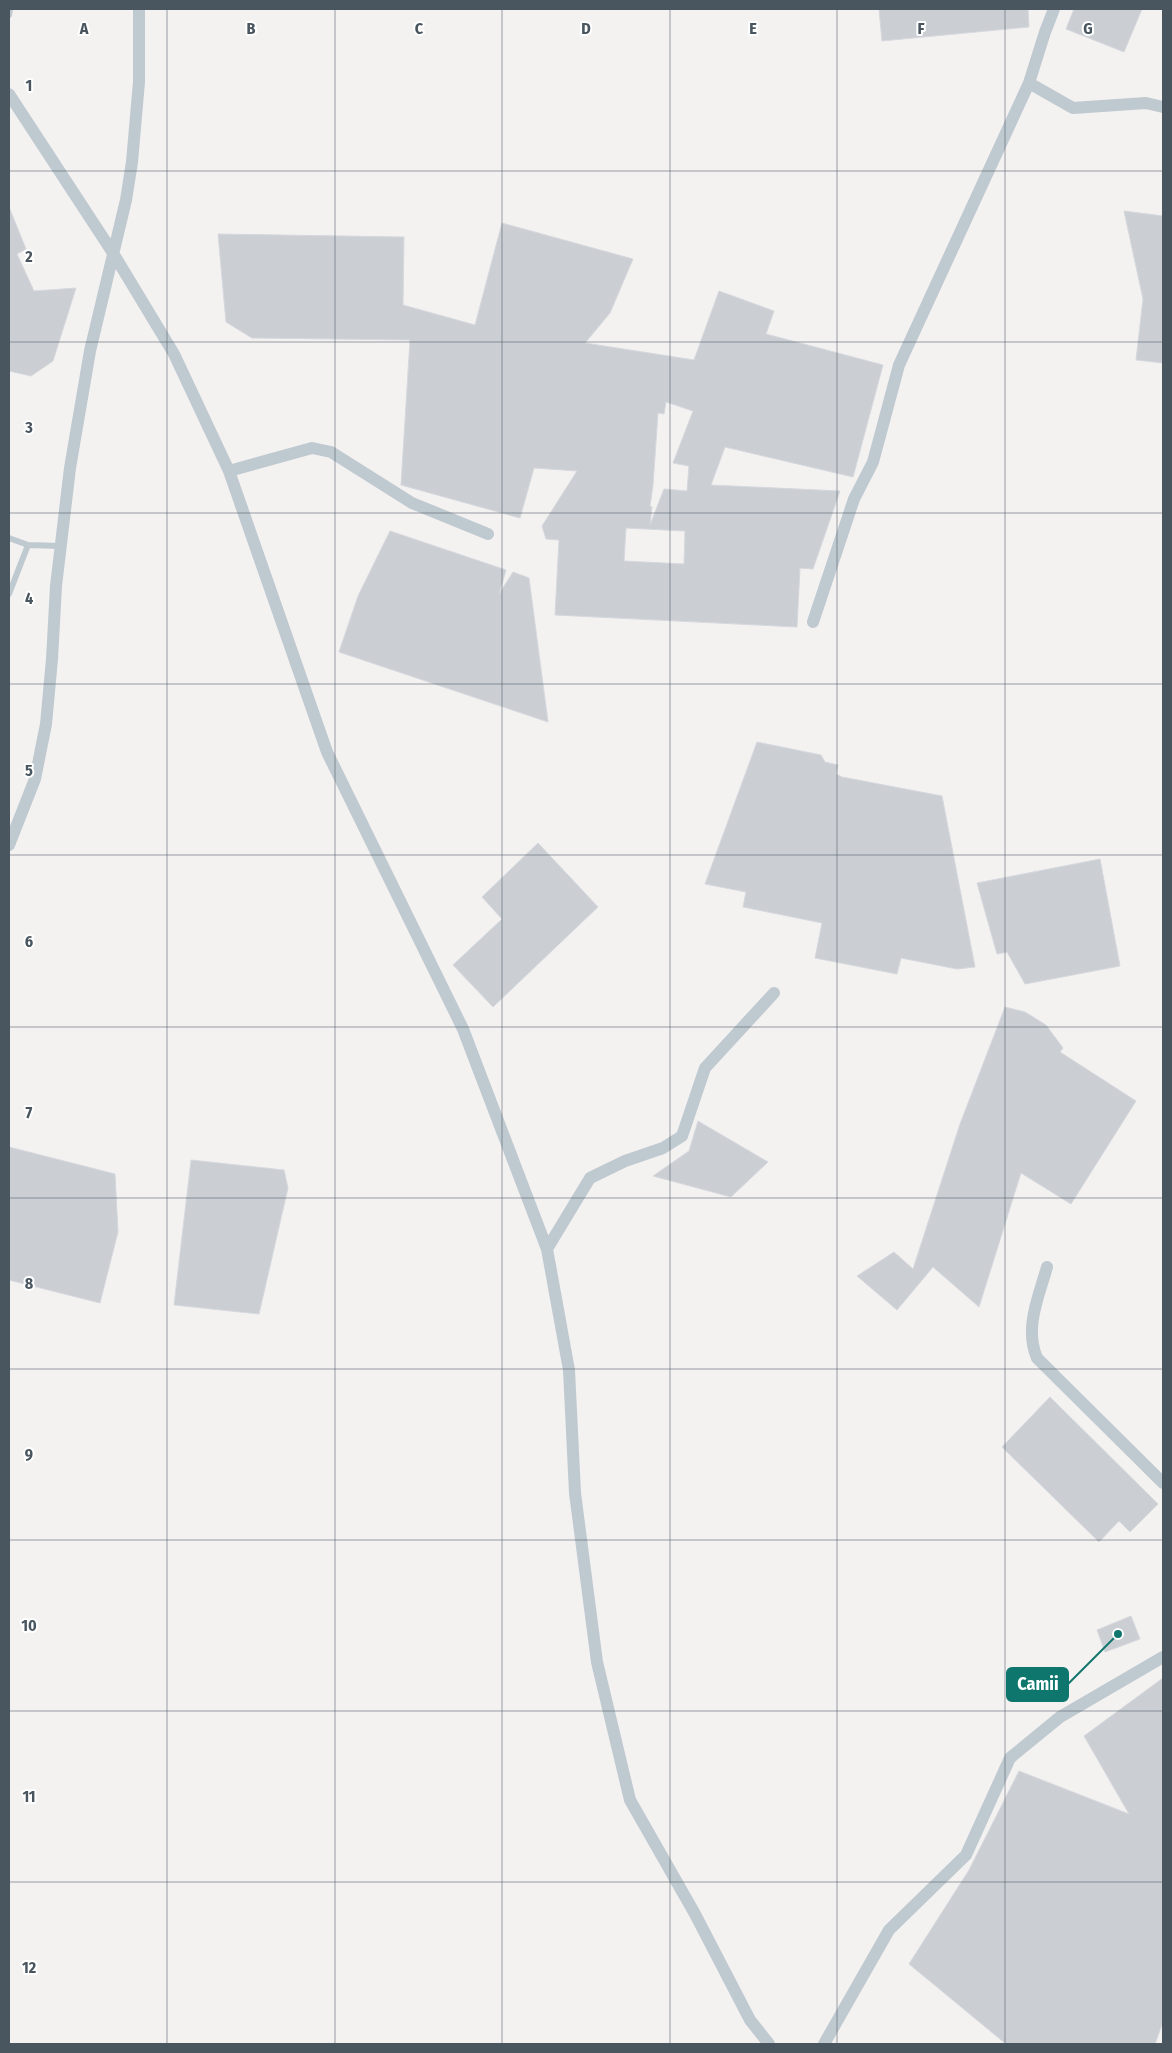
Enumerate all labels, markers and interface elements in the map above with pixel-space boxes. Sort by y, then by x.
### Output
text: A [79,19,89,38]
text: B [247,19,256,38]
text: C [415,19,424,38]
text: D [581,19,591,38]
text: E [749,19,757,38]
text: F [917,19,925,38]
text: G [1083,19,1093,38]
text: 1 [26,76,32,95]
text: 2 [24,247,33,266]
text: 3 [24,418,33,437]
text: 4 [25,589,33,608]
text: 5 [25,761,33,780]
text: 6 [25,932,33,951]
text: 7 [26,1103,33,1122]
text: 8 [25,1274,34,1293]
text: 9 [25,1445,33,1464]
text: 10 [21,1616,37,1635]
callout: Camii [1007,1668,1068,1701]
text: Camii [1017,1673,1059,1695]
text: 11 [22,1787,36,1806]
text: 12 [22,1958,37,1977]

